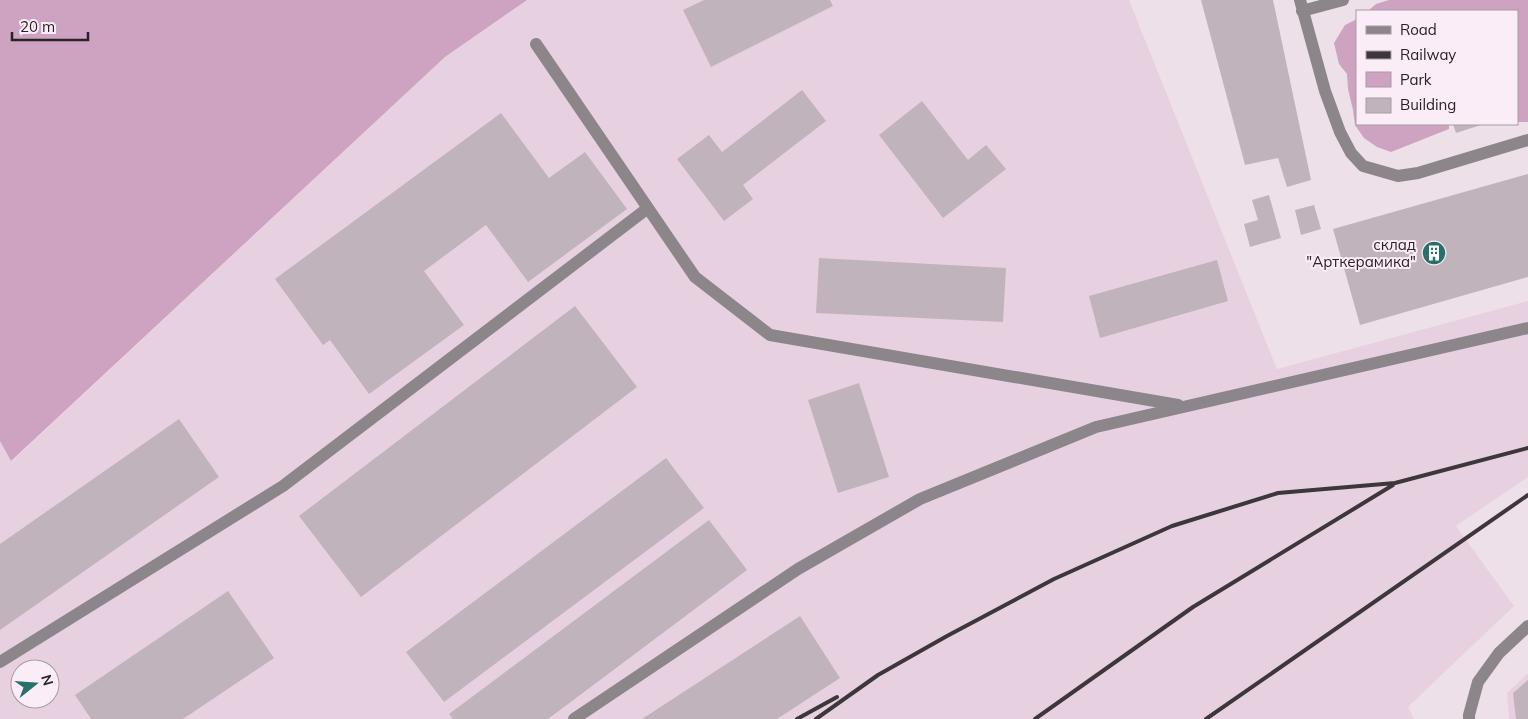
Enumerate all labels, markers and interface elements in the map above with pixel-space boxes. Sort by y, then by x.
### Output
scale bar [12,10,89,42]
legend [1356,10,1518,125]
text: 20 m [20,17,55,36]
text: Road [1400,20,1437,39]
text: Railway [1400,45,1456,64]
text: Park [1400,70,1432,89]
text: Building [1400,95,1456,114]
place label: склад "Арткерамика" [1306,235,1416,271]
building icon: склад "Арткерамика" [1421,240,1447,266]
north arrow [10,659,60,709]
text: N [37,673,58,688]

